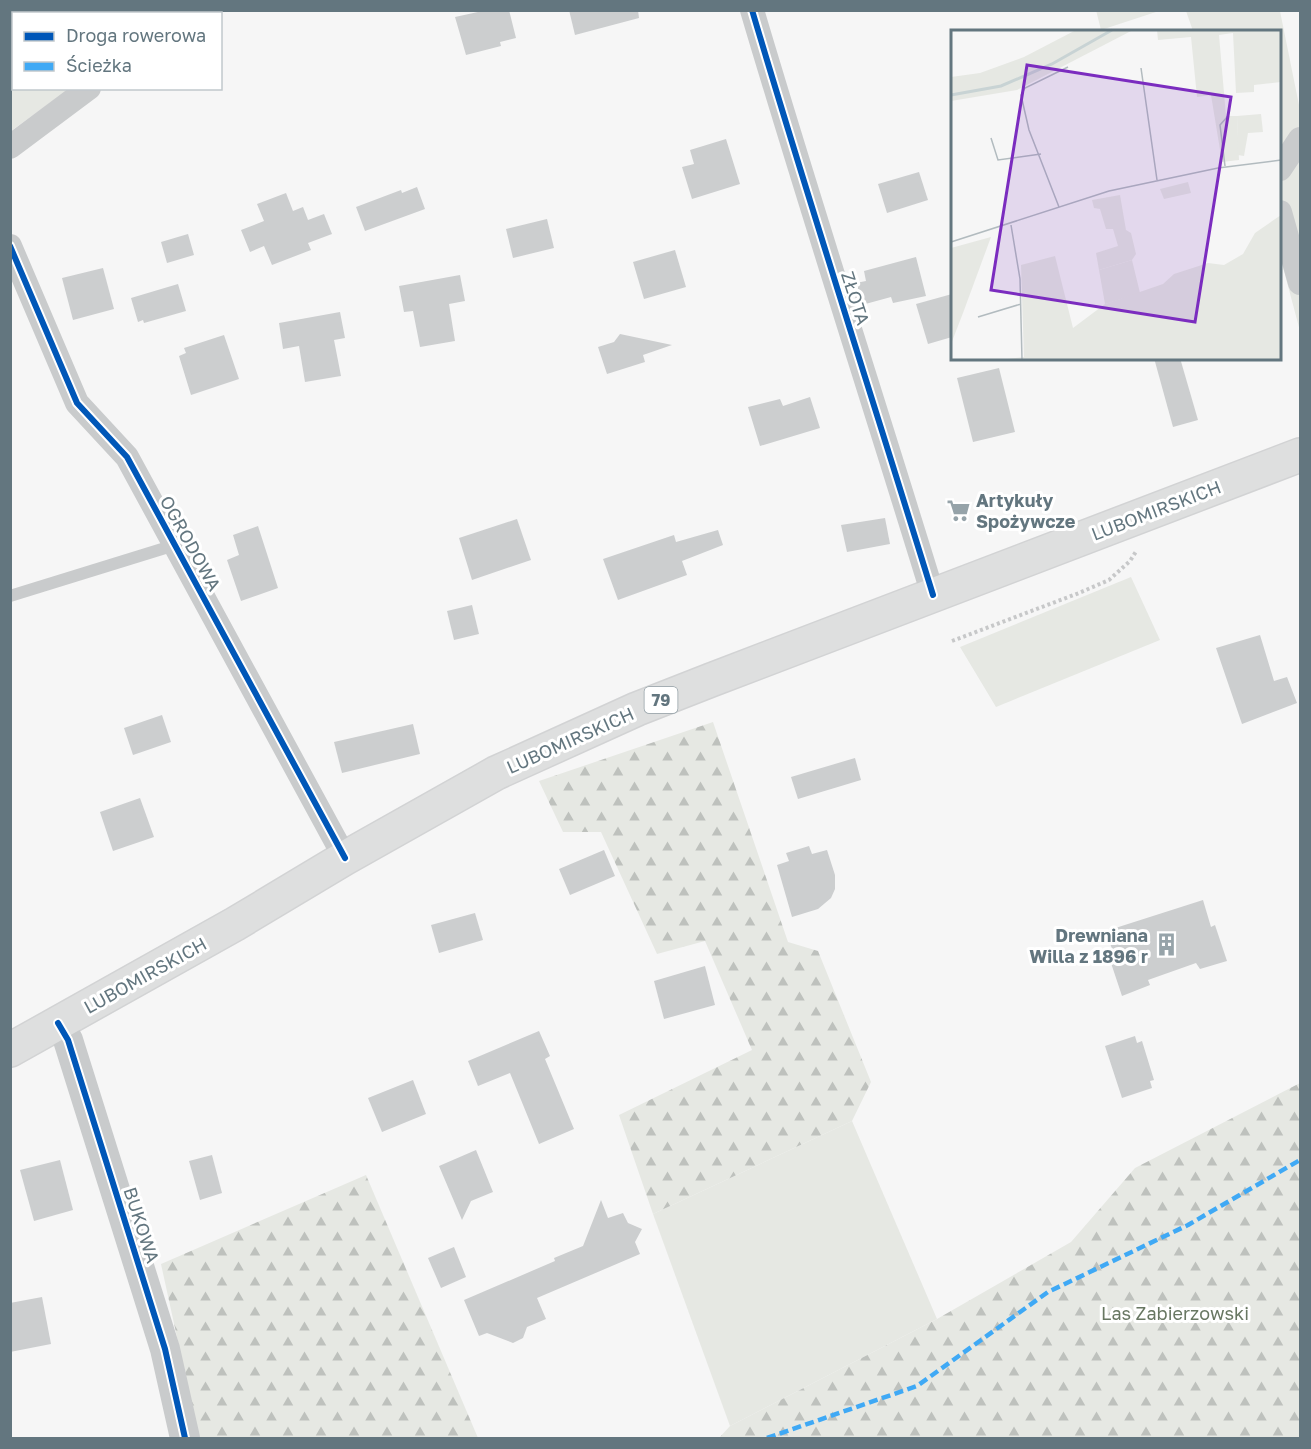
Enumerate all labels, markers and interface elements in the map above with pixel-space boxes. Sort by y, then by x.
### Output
legend [12,12,222,90]
text: Droga rowerowa [66,24,206,46]
inset map [951,30,1281,360]
text: Ścieżka [66,54,132,76]
street label: ZŁOTA [837,268,875,328]
street label: LUBOMIRSKICH [1088,475,1224,545]
place label: Artykuły Spożywcze [976,489,1076,532]
street label: OGRODOWA [156,491,226,595]
supermarket icon: Artykuły Spożywcze [945,497,971,523]
road number: 79 [644,687,678,713]
street label: LUBOMIRSKICH [503,702,637,778]
place label: Drewniana Willa z 1896 r [1029,924,1148,967]
street label: LUBOMIRSKICH [80,932,210,1018]
building icon: Drewniana Willa z 1896 r [1153,932,1179,958]
street label: BUKOWA [119,1184,165,1266]
park label: Las Zabierzowski [1101,1302,1249,1324]

